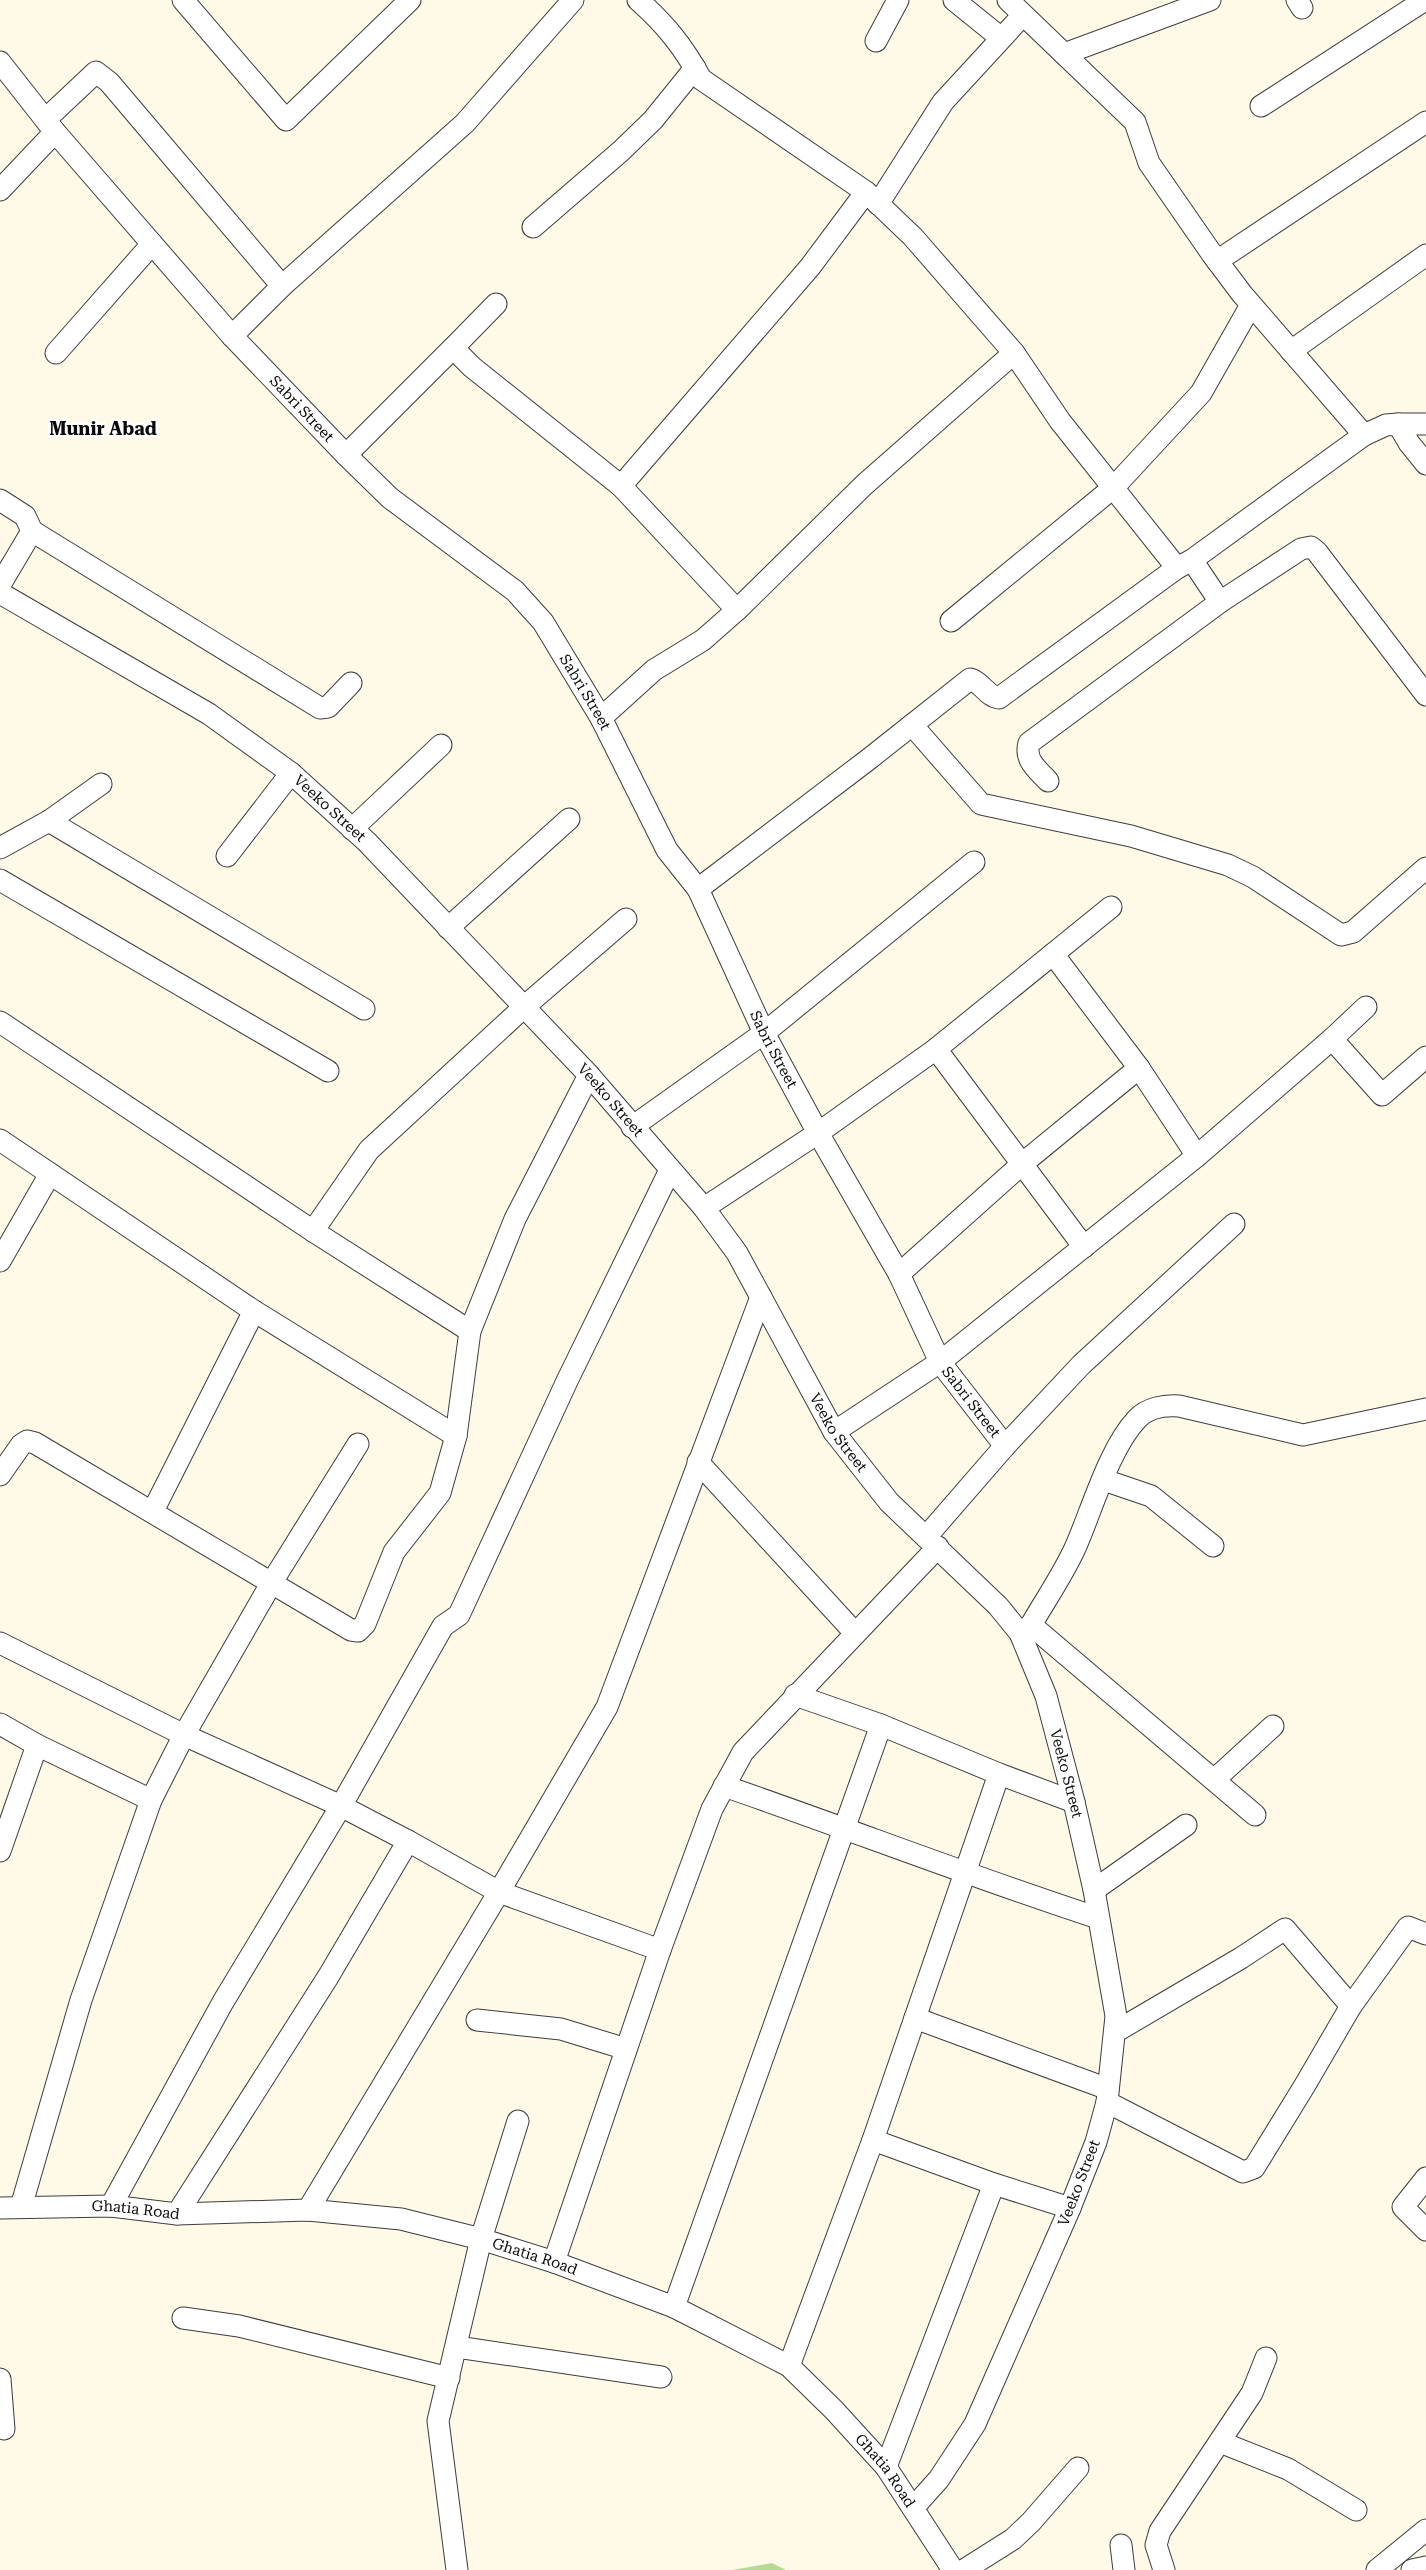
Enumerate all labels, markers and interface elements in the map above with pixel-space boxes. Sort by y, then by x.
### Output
street label: Sabri Street [266,372,338,446]
district label: Munir Abad [49,418,157,439]
street label: Sabri Street [556,651,615,733]
street label: Veeko Street [290,771,370,846]
street label: Sabri Street [746,1008,801,1092]
street label: Veeko Street [574,1060,647,1141]
street label: Sabri Street [938,1363,1004,1442]
street label: Veeko Street [806,1390,871,1476]
street label: Veeko Street [1046,1727,1086,1820]
street label: Veeko Street [1054,2137,1104,2229]
street label: Ghatia Road [92,2197,181,2223]
street label: Ghatia Road [490,2234,580,2279]
street label: Ghatia Road [851,2430,919,2511]

